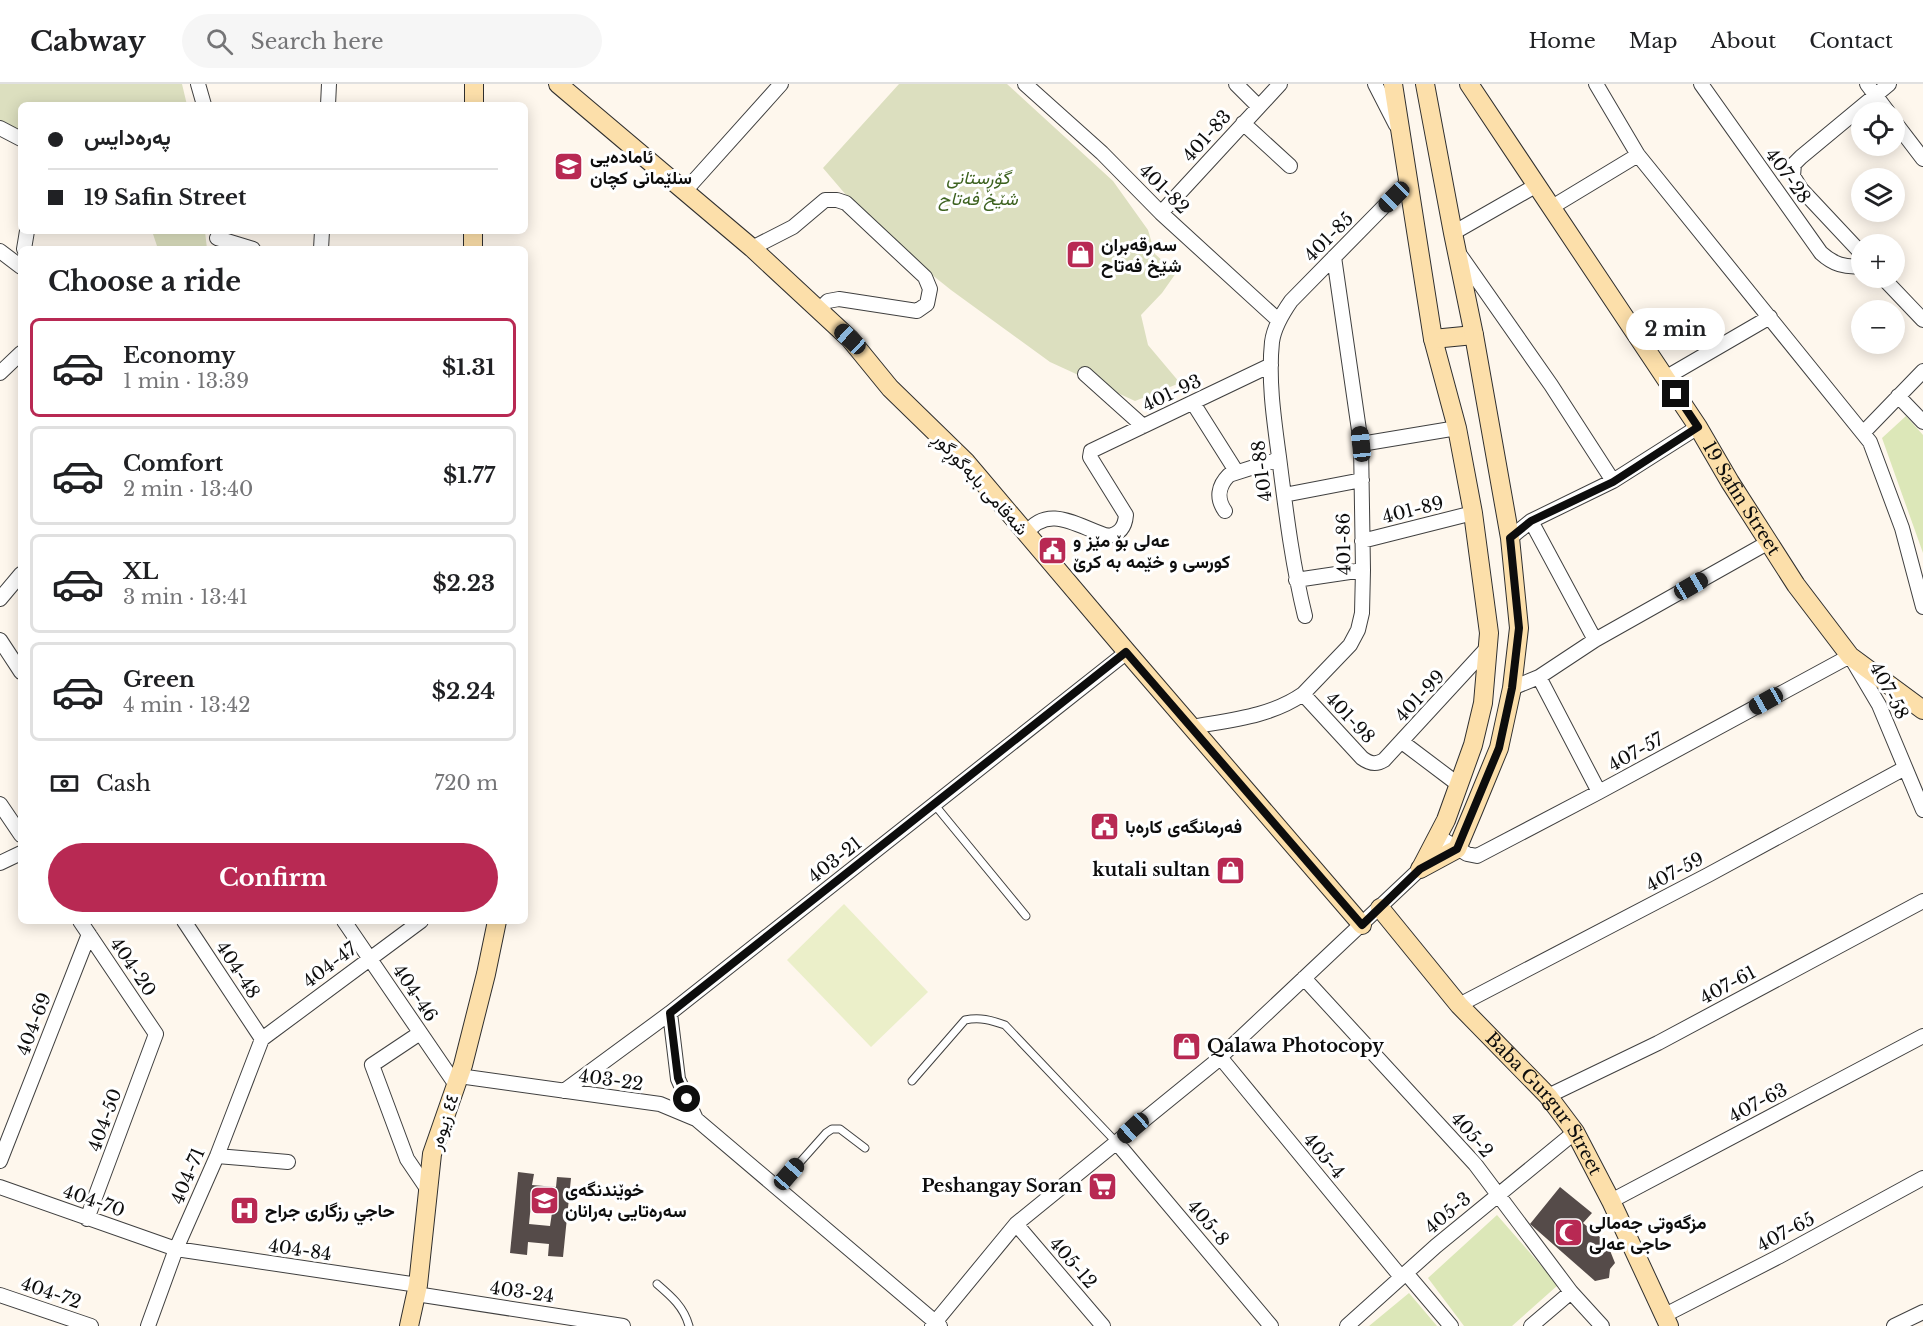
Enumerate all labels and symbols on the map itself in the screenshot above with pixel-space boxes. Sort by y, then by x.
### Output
street label: 401-83 [1178,106,1236,166]
street label: 407-28 [1761,144,1815,208]
place label: ئامادەیی سلێمانی کچان [590,146,692,190]
school or university icon: ئامادەیی سلێمانی کچان [553,151,585,183]
street label: 401-82 [1134,159,1194,219]
park label: گۆڕستانی شێخ فەتاح [938,167,1018,212]
car [1375,178,1413,216]
street label: 401-85 [1300,208,1358,266]
place label: سەرقەبران شێخ فەتاح [1101,234,1182,278]
shop icon: سەرقەبران شێخ فەتاح [1064,239,1096,271]
callout: 2 min [1626,307,1726,349]
car [831,320,869,358]
street label: 401-93 [1139,370,1205,416]
route end [1662,380,1689,407]
car [1350,425,1372,463]
street label: شەقامی بابەگوڕگوڕ [926,427,1033,542]
street label: 19 Safin Street [1698,438,1785,560]
street label: 401-88 [1247,439,1277,503]
street label: 401-89 [1380,492,1446,528]
street label: 401-86 [1332,513,1356,575]
place label: عەلی بۆ مێز و کورسی و خێمە بە کرێ [1073,530,1230,573]
public building icon: عەلی بۆ مێز و کورسی و خێمە بە کرێ [1036,535,1068,567]
car [1671,569,1711,603]
street label: 407-58 [1865,659,1913,723]
street label: 401-99 [1391,665,1449,727]
car [1746,684,1786,718]
street label: 401-98 [1321,688,1379,748]
street label: 407-57 [1605,727,1668,776]
public building icon: فەرمانگەی کارەبا [1088,811,1120,843]
place label: فەرمانگەی کارەبا [1125,816,1242,838]
street label: 403-21 [804,832,866,888]
street label: 407-59 [1642,848,1708,896]
shop icon: kutali sultan [1215,854,1247,886]
place label: kutali sultan [1093,859,1210,881]
street label: 404-20 [105,933,161,1001]
street label: 404-48 [211,937,265,1003]
street label: 404-47 [299,937,362,992]
street label: 404-46 [388,960,442,1026]
street label: 407-61 [1696,961,1760,1009]
street label: 404-69 [12,990,56,1058]
street label: Baba Gurgur Street [1481,1028,1607,1179]
shop icon: Qalawa Photocopy [1170,1030,1202,1062]
place label: Qalawa Photocopy [1207,1035,1384,1057]
street label: 403-22 [577,1065,645,1095]
street label: 407-63 [1725,1078,1791,1128]
route start [673,1085,700,1112]
street label: 404-50 [83,1086,127,1154]
street label: ٤٤ زیوەر [424,1091,463,1154]
street label: 405-2 [1446,1108,1498,1162]
car [1114,1109,1152,1147]
street label: 405-4 [1299,1129,1349,1183]
street label: 404-71 [166,1144,210,1208]
car [770,1155,808,1193]
supermarket icon: Peshangay Soran [1087,1170,1119,1202]
place label: Peshangay Soran [921,1175,1082,1197]
place label: خوێندنگەی سەرەتایی بەرانان [565,1179,687,1222]
street label: 404-70 [60,1180,128,1222]
school or university icon: خوێندنگەی سەرەتایی بەرانان [528,1184,560,1216]
street label: 405-3 [1421,1188,1475,1238]
hospital icon: حاجي رزگارى جراح [228,1195,260,1227]
street label: 405-8 [1183,1196,1233,1250]
place label: حاجي رزگارى جراح [265,1200,395,1226]
street label: 407-65 [1753,1208,1819,1256]
place label: مزگەوتی جەمالی حاجی عەلی [1589,1212,1707,1255]
mosque icon: مزگەوتی جەمالی حاجی عەلی [1552,1217,1584,1249]
street label: 405-12 [1045,1233,1101,1293]
street label: 404-84 [267,1235,333,1265]
street label: 404-72 [18,1272,84,1314]
street label: 403-24 [489,1277,555,1307]

